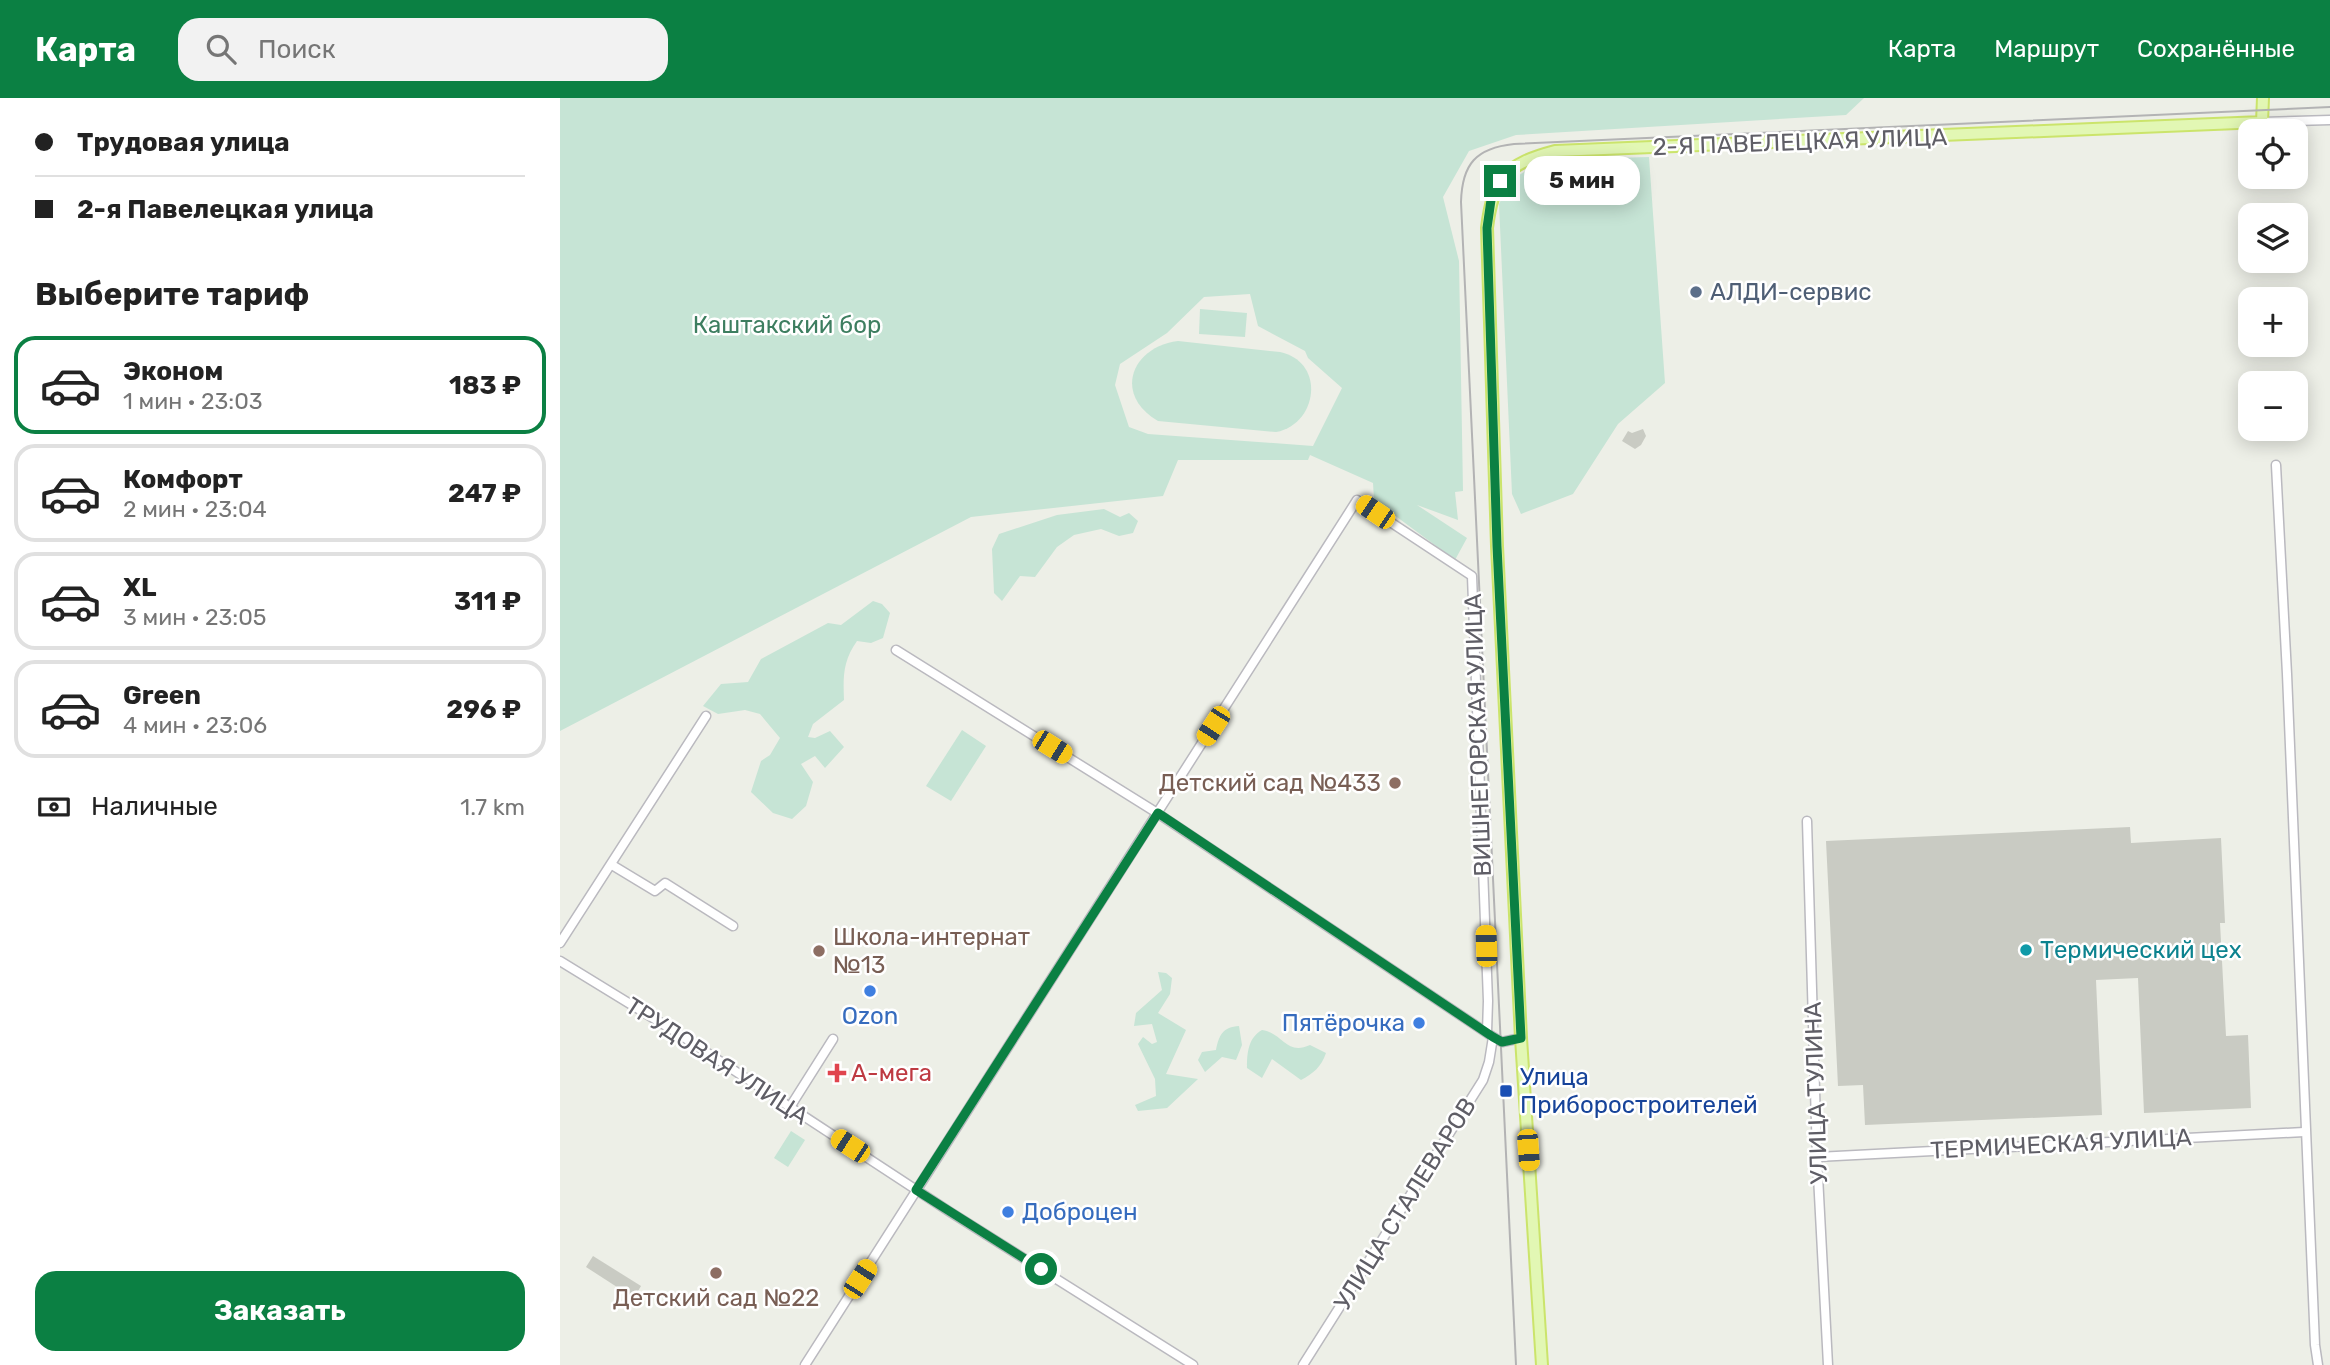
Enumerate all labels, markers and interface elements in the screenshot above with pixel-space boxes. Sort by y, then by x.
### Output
search box [178,18,668,81]
text: Карта [35,30,136,69]
icon: search [202,30,240,68]
text: Поиск [258,34,336,65]
text: Карта [1888,35,1956,63]
text: Маршрут [1994,35,2099,63]
text: Сохранённые [2137,35,2295,63]
map controls [2238,119,2308,441]
button: locate [2238,119,2308,189]
street label: 2-Я ПАВЕЛЕЦКАЯ УЛИЦА [1652,123,1948,161]
text: Трудовая улица [77,127,290,158]
callout: 5 мин [1524,156,1640,206]
route end [1484,165,1516,197]
text: 5 мин [1549,166,1615,194]
text: 2-я Павелецкая улица [77,194,374,225]
button: layers [2238,203,2308,273]
text: Выберите тариф [35,275,309,313]
place label: АЛДИ-сервис [1710,278,1872,306]
marker: АЛДИ-сервис [1688,284,1704,300]
button: + [2238,287,2308,357]
park label: Каштакский бор [693,311,881,339]
icon: car [39,354,102,417]
text: Эконом [123,356,223,387]
text: 183 ₽ [449,370,521,401]
button: − [2238,371,2308,441]
text: 1 мин · 23:03 [123,387,263,415]
icon: car [39,462,102,525]
text: Комфорт [123,464,243,495]
text: 247 ₽ [448,478,521,509]
car [1352,492,1399,532]
text: 2 мин · 23:04 [123,495,267,523]
icon: car [39,570,102,633]
text: XL [123,572,156,603]
text: 311 ₽ [454,586,521,617]
street label: ВИШНЕГОРСКАЯ УЛИЦА [1459,593,1497,877]
text: 3 мин · 23:05 [123,603,267,631]
icon: car [39,678,102,741]
text: Green [123,680,201,711]
text: 296 ₽ [446,694,521,725]
car [1193,703,1234,749]
text: 4 мин · 23:06 [123,711,267,739]
car [1029,727,1076,767]
place label: Детский сад №433 [1159,769,1381,797]
marker: Детский сад №433 [1387,775,1403,791]
icon: cash [35,788,73,826]
text: Наличные [91,791,218,822]
text: 1.7 km [460,793,525,821]
place label: Школа-интернат №13 [833,923,1030,979]
car [1475,925,1498,967]
place label: Термический цех [2040,936,2242,964]
marker: Термический цех [2018,942,2034,958]
marker: Школа-интернат №13 [811,943,827,959]
marker: Ozon [862,983,878,999]
street label: ТРУДОВАЯ УЛИЦА [620,991,814,1131]
street label: УЛИЦА ТУЛИНА [1799,1001,1833,1185]
place label: Ozon [842,1002,898,1030]
place label: Пятёрочка [1282,1009,1405,1037]
marker: Пятёрочка [1411,1015,1427,1031]
place label: А-мега [851,1059,932,1087]
place label: Улица Приборостроителей [1520,1063,1758,1119]
marker: А-мега [829,1065,845,1081]
marker: Улица Приборостроителей [1498,1083,1514,1099]
street label: УЛИЦА СТАЛЕВАРОВ [1328,1093,1482,1315]
street label: ТЕРМИЧЕСКАЯ УЛИЦА [1930,1123,2192,1165]
car [827,1126,874,1166]
car [1517,1128,1540,1172]
place label: Доброцен [1022,1198,1138,1226]
marker: Доброцен [1000,1204,1016,1220]
route start [1025,1253,1057,1285]
car [840,1256,881,1302]
marker: Детский сад №22 [708,1265,724,1281]
button: Заказать [35,1271,525,1351]
place label: Детский сад №22 [613,1284,819,1312]

